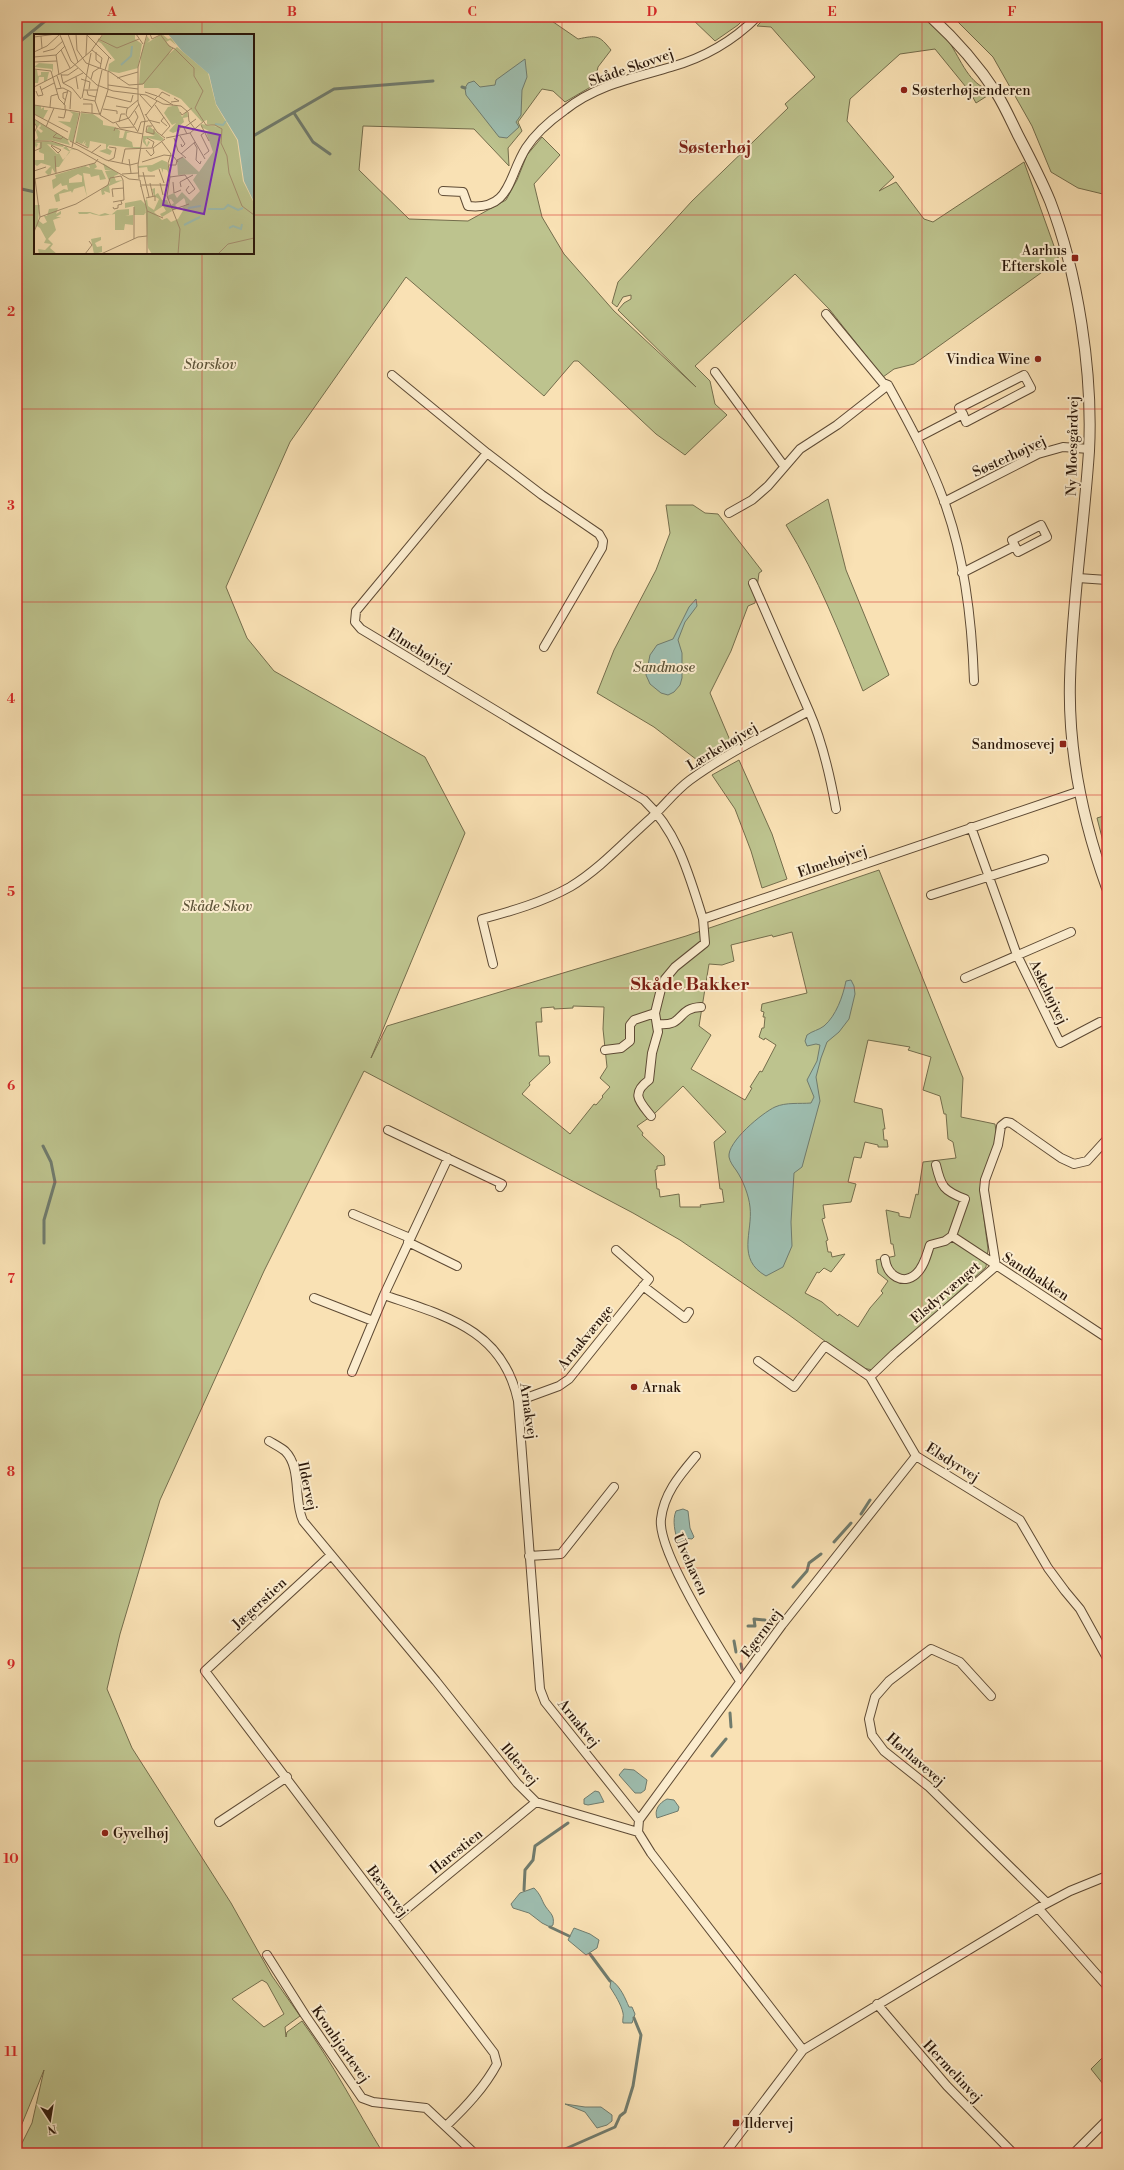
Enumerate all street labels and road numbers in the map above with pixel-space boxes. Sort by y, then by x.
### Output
street label: Skåde Skovvej [586,45,676,91]
street label: Ny Moesgårdvej [1063,396,1083,496]
street label: Søsterhøjvej [970,432,1049,482]
street label: Elmehøjvej [384,624,455,677]
street label: Lærkehøjvej [684,719,761,775]
street label: Elmehøjvej [795,842,869,882]
street label: Askehøjvej [1024,956,1071,1028]
street label: Sandbakken [999,1248,1073,1306]
street label: Elsdyrvænget [907,1258,984,1328]
street label: Arnakvænge [553,1301,618,1375]
street label: Arnakvej [515,1381,541,1441]
street label: Elsdyrvej [922,1439,983,1486]
street label: Ildervej [293,1460,321,1512]
street label: Ulvehaven [668,1531,712,1599]
street label: Jægerstien [228,1574,291,1634]
street label: Egernvej [738,1606,786,1662]
street label: Arnakvej [553,1695,603,1751]
street label: Hørhavevej [882,1729,949,1790]
street label: Ildervej [496,1740,542,1789]
street label: Harestien [427,1825,487,1878]
street label: Bævervej [362,1862,412,1921]
street label: Kronhjortevej [307,2003,373,2087]
street label: Hermelinvej [919,2037,986,2107]

